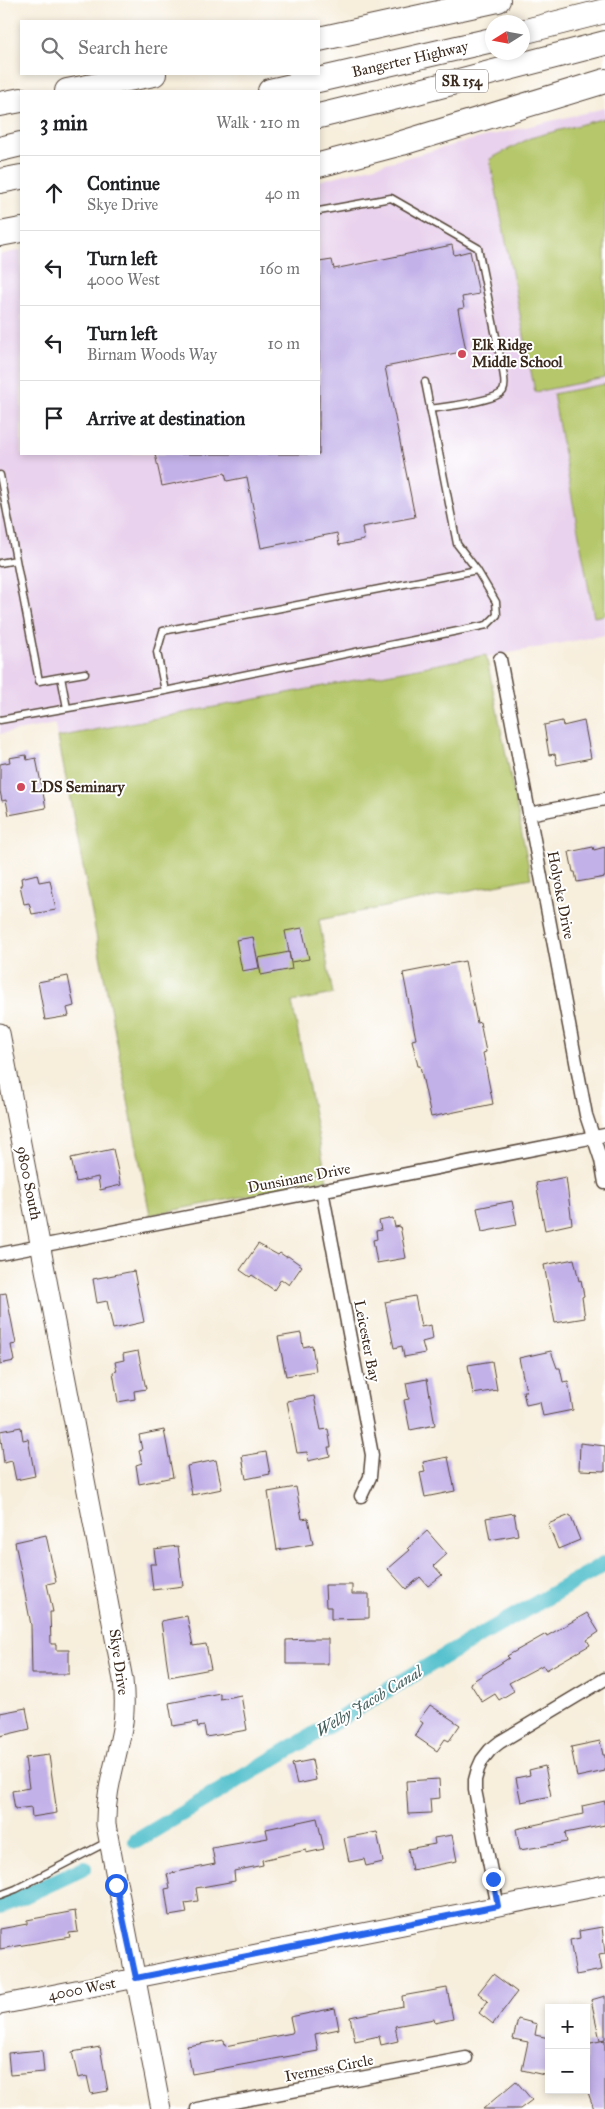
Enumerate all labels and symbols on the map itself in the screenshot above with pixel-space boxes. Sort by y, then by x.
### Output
north arrow [485,15,530,60]
street label: Bangerter Highway [350,37,471,81]
road number: SR 154 [436,70,488,92]
place label: Elk Ridge Middle School [472,336,564,371]
marker: Elk Ridge Middle School [456,348,468,360]
place label: LDS Seminary [31,778,125,797]
marker: LDS Seminary [15,781,27,793]
street label: Holyoke Drive [544,849,578,941]
street label: 9800 South [13,1145,45,1222]
street label: Dunsinane Drive [246,1159,352,1197]
street label: Leicester Bay [350,1299,384,1384]
street label: Skye Drive [105,1628,133,1696]
water label: Welby Jacob Canal [313,1661,427,1740]
route end [482,1868,505,1891]
route start [105,1874,128,1897]
street label: 4000 West [47,1974,118,2004]
street label: Iverness Circle [283,2051,375,2085]

